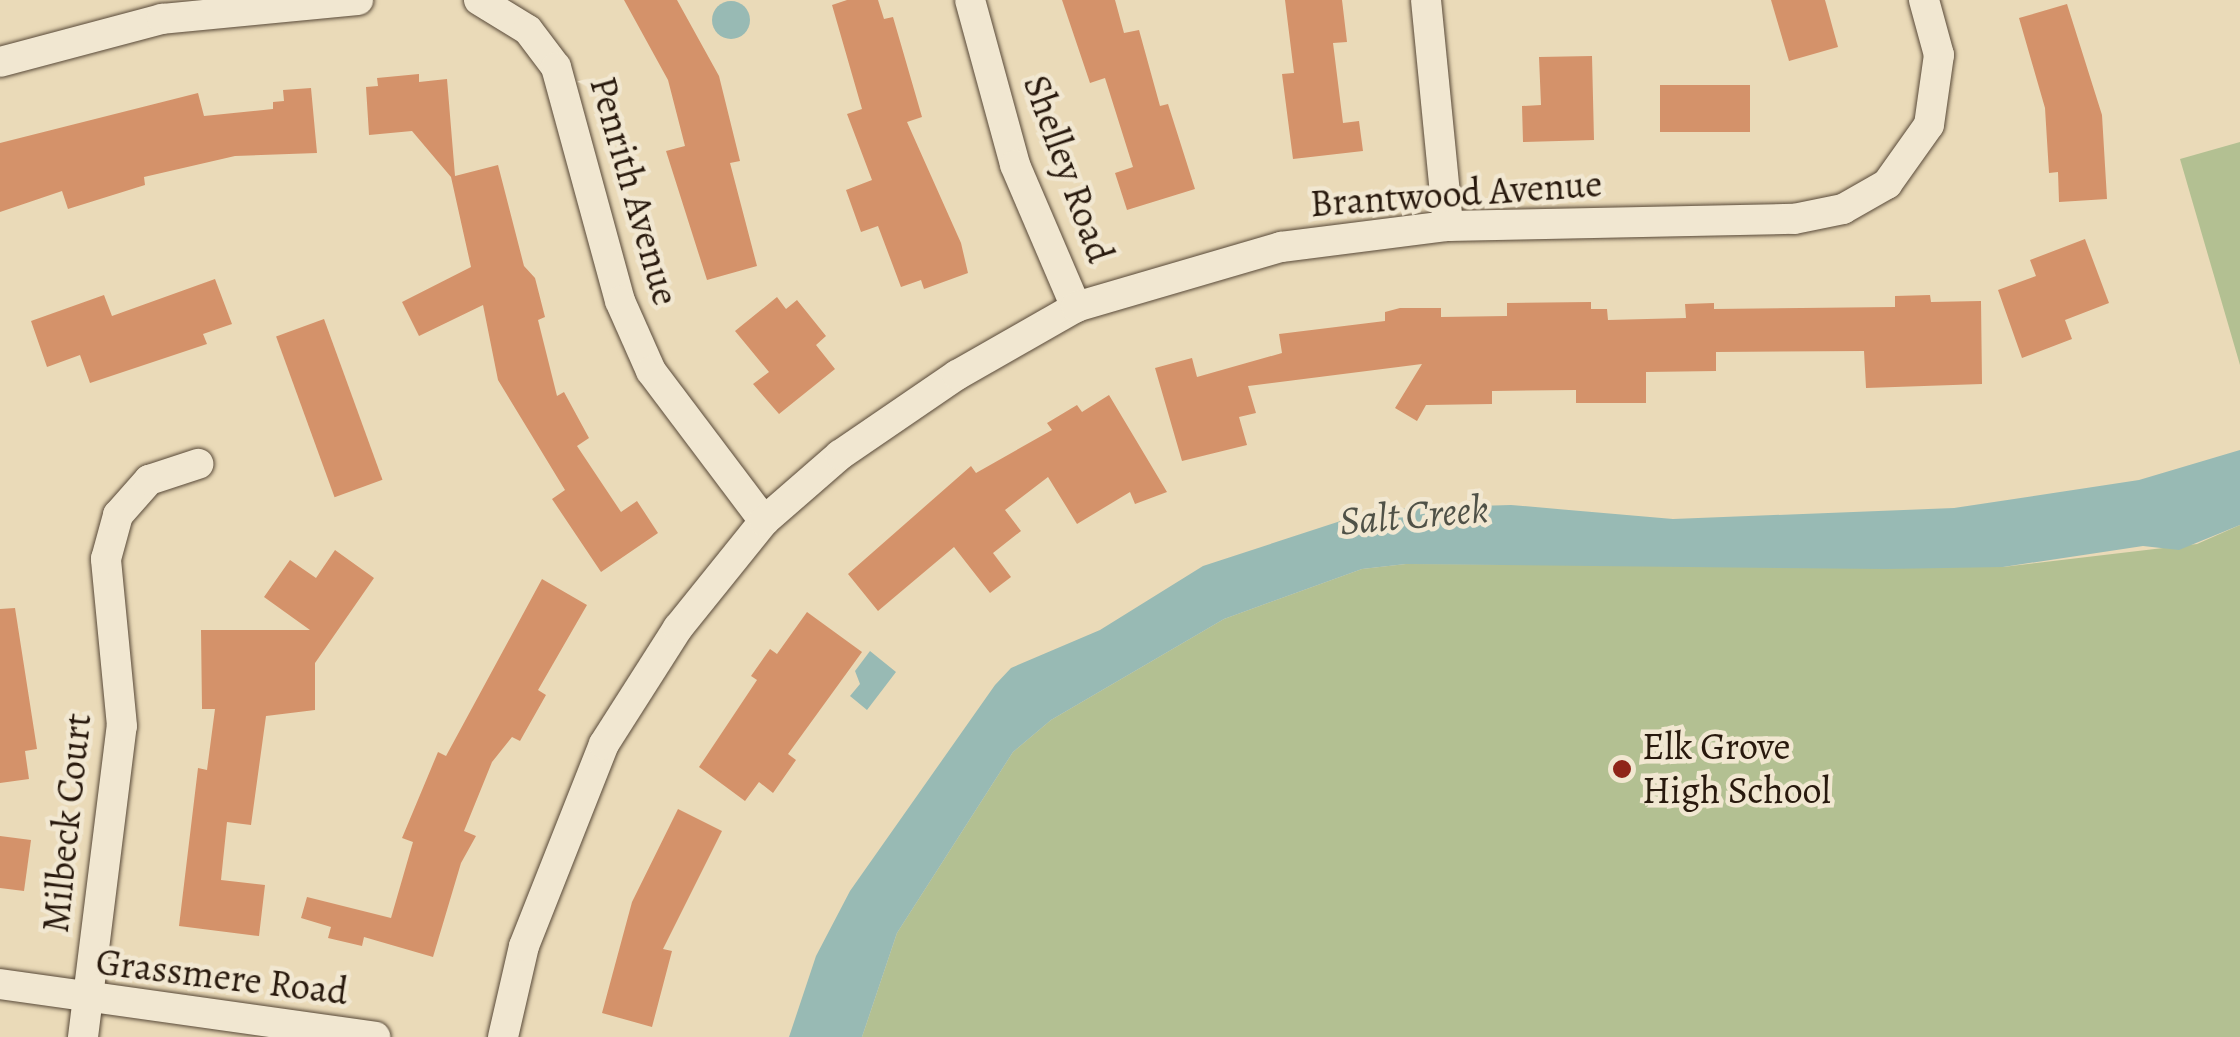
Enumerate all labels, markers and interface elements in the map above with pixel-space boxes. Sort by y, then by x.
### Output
street label: Shelley Road [1013,69,1123,269]
street label: Penrith Avenue [580,71,688,311]
street label: Brantwood Avenue [1308,161,1604,227]
water label: Salt Creek [1338,485,1490,545]
street label: Milbeck Court [33,711,101,935]
place label: Elk Grove High School [1642,724,1831,814]
marker: Elk Grove High School [1611,758,1633,780]
street label: Grassmere Road [93,939,351,1015]

